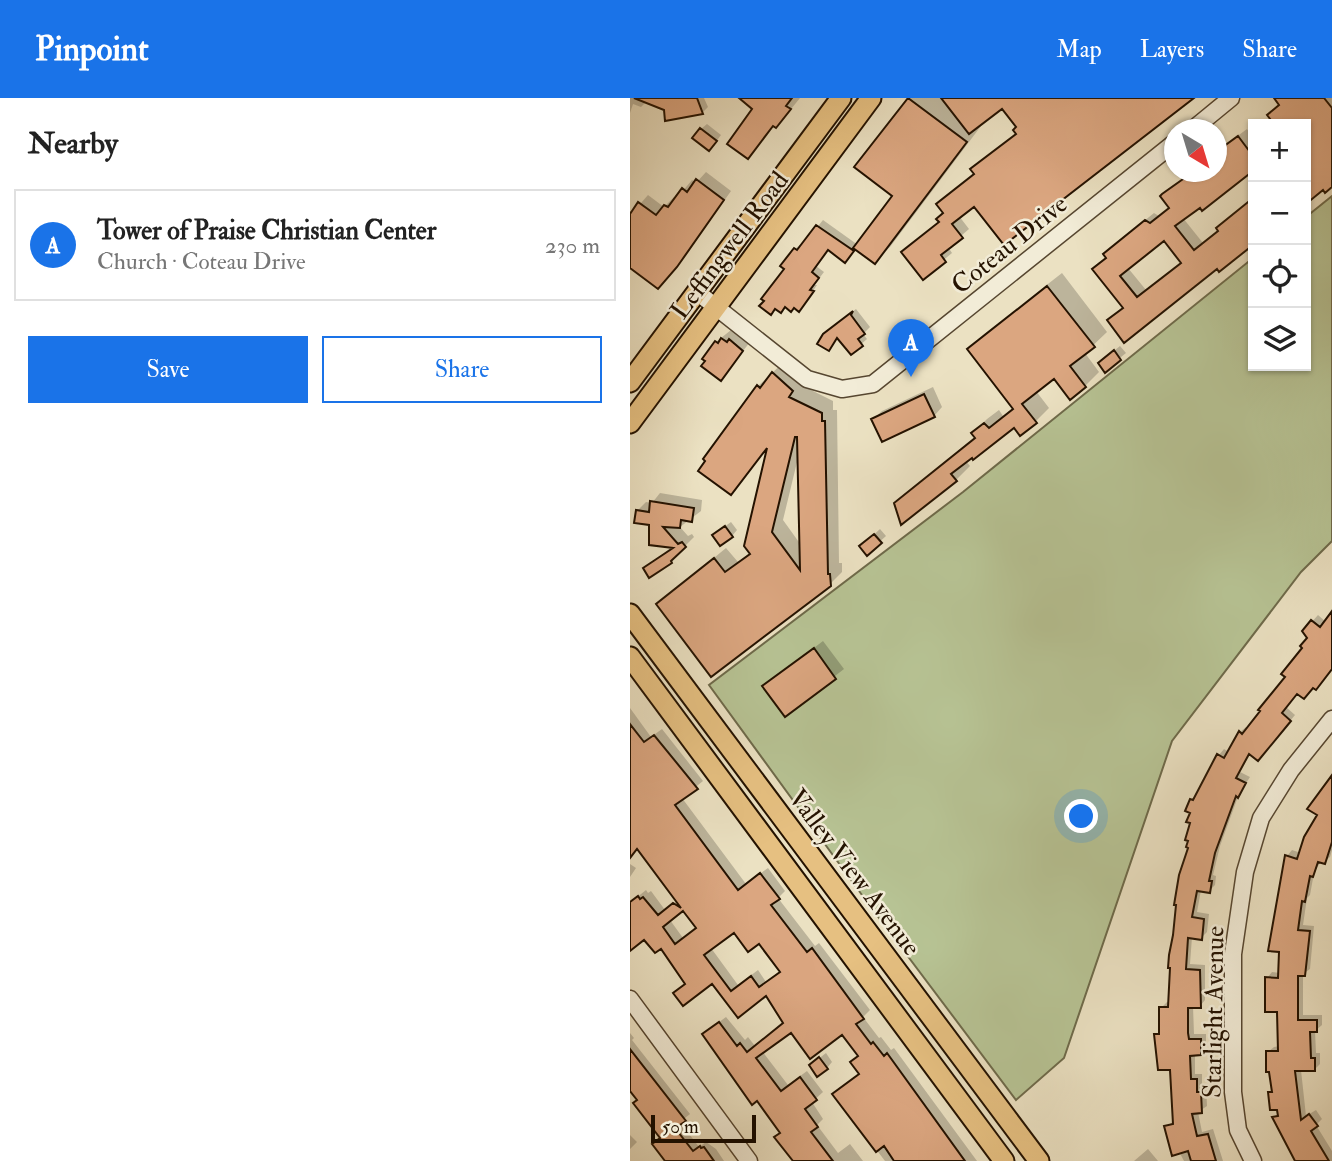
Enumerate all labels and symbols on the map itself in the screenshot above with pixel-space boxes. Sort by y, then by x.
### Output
north arrow [1164,119,1227,182]
street label: Leffingwell Road [664,165,796,326]
street label: Coteau Drive [945,188,1074,301]
pin: A [888,319,934,377]
street label: Valley View Avenue [781,783,927,962]
your location [1064,799,1098,833]
street label: Starlight Avenue [1196,926,1232,1098]
scale bar [651,1112,756,1144]

